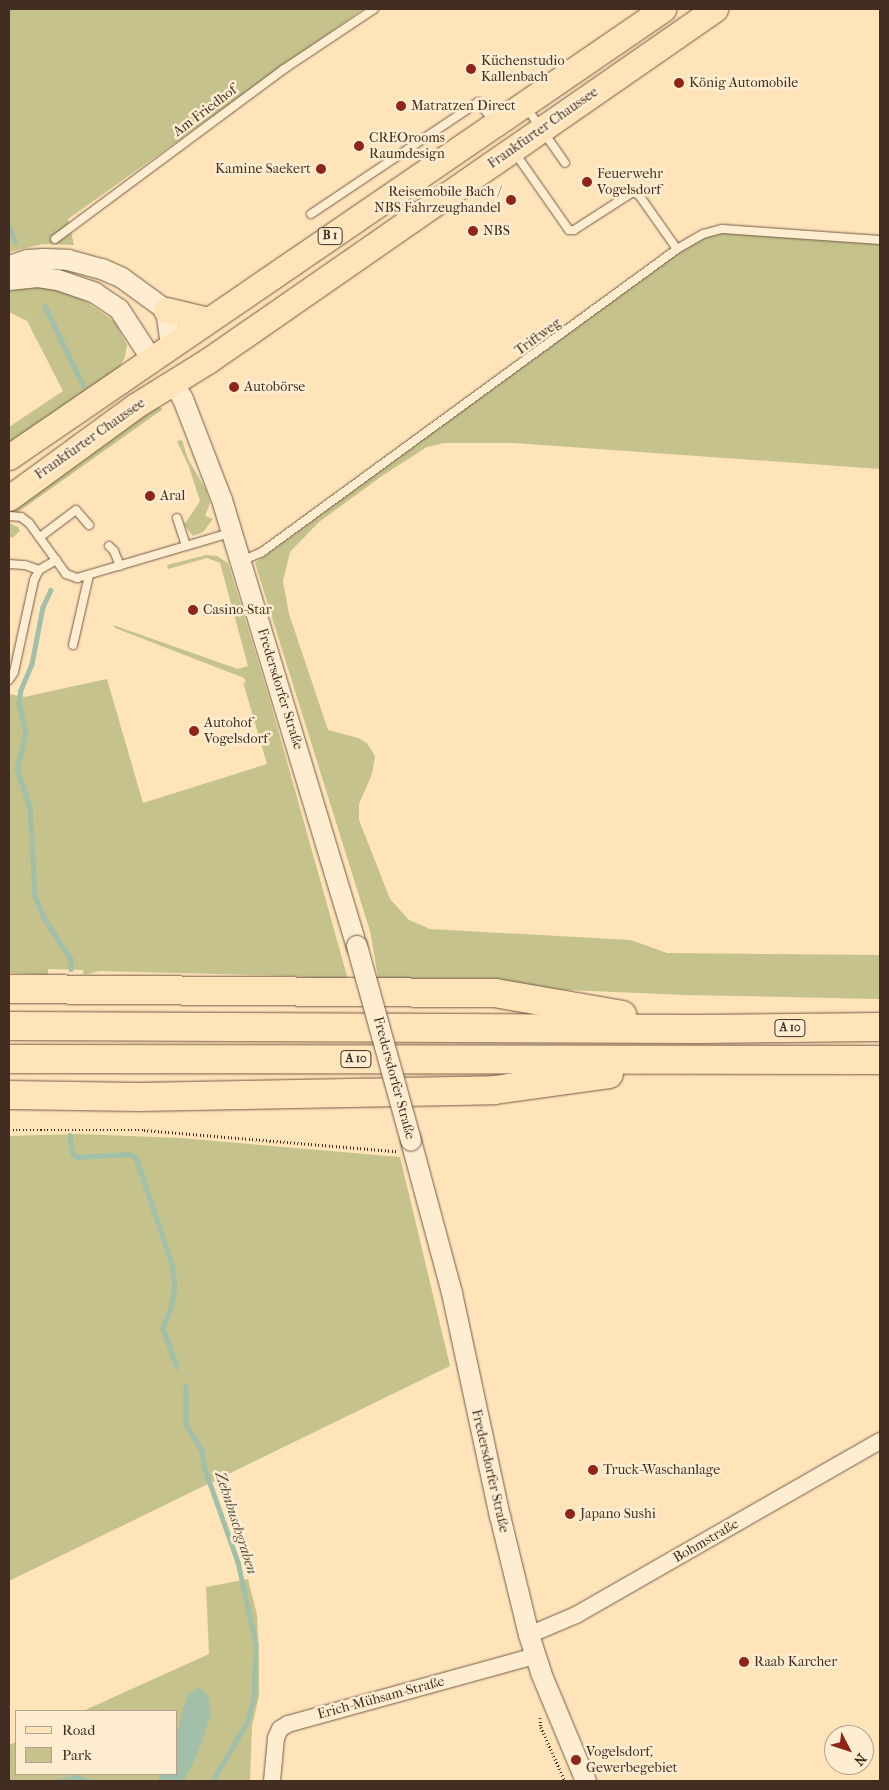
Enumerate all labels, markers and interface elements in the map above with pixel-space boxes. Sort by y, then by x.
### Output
place label: Küchenstudio Kallenbach [481,53,565,85]
marker: Küchenstudio Kallenbach [465,63,477,75]
place label: König Automobile [689,75,798,91]
marker: König Automobile [673,77,685,89]
street label: Am Friedhof [170,82,240,140]
street label: Frankfurter Chaussee [485,84,601,172]
place label: Matratzen Direct [411,98,516,114]
marker: Matratzen Direct [395,100,407,112]
place label: CREOrooms Raumdesign [369,130,445,162]
marker: CREOrooms Raumdesign [353,140,365,152]
place label: Kamine Saekert [215,161,311,177]
marker: Kamine Saekert [315,163,327,175]
place label: Feuerwehr Vogelsdorf [597,166,663,198]
marker: Feuerwehr Vogelsdorf [581,176,593,188]
place label: Reisemobile Bach / NBS Fahrzeughandel [374,184,501,216]
marker: Reisemobile Bach / NBS Fahrzeughandel [505,194,517,206]
place label: NBS [483,223,510,239]
marker: NBS [467,225,479,237]
road number: B 1 [318,227,342,246]
street label: Triftweg [512,315,564,359]
place label: Autobörse [244,379,305,395]
marker: Autobörse [228,381,240,393]
street label: Frankfurter Chaussee [32,395,148,483]
place label: Aral [160,488,185,504]
marker: Aral [144,490,156,502]
place label: Casino-Star [203,602,272,618]
marker: Casino-Star [187,604,199,616]
street label: Fredersdorfer Straße [254,626,306,752]
place label: Autohof Vogelsdorf [204,715,268,748]
marker: Autohof Vogelsdorf [188,725,200,737]
street label: Fredersdorfer Straße [370,1015,418,1141]
road number: A 10 [774,1018,806,1038]
road number: A 10 [340,1050,372,1068]
street label: Fredersdorfer Straße [468,1408,512,1534]
place label: Truck-Waschanlage [603,1462,720,1478]
marker: Truck-Waschanlage [587,1464,599,1476]
water label: Zehnbuschgraben [211,1469,261,1577]
place label: Japano Sushi [580,1506,656,1522]
marker: Japano Sushi [564,1508,576,1520]
street label: Bohmstraße [670,1516,742,1566]
place label: Raab Karcher [754,1654,837,1670]
marker: Raab Karcher [738,1656,750,1668]
street label: Erich-Mühsam-Straße [316,1673,446,1723]
legend [15,1710,178,1775]
text: Road [62,1721,95,1739]
north arrow [824,1725,874,1775]
place label: Vogelsdorf, Gewerbegebiet [586,1744,678,1776]
text: Park [62,1746,92,1764]
text: N [850,1750,870,1769]
marker: Vogelsdorf, Gewerbegebiet [570,1754,582,1766]

